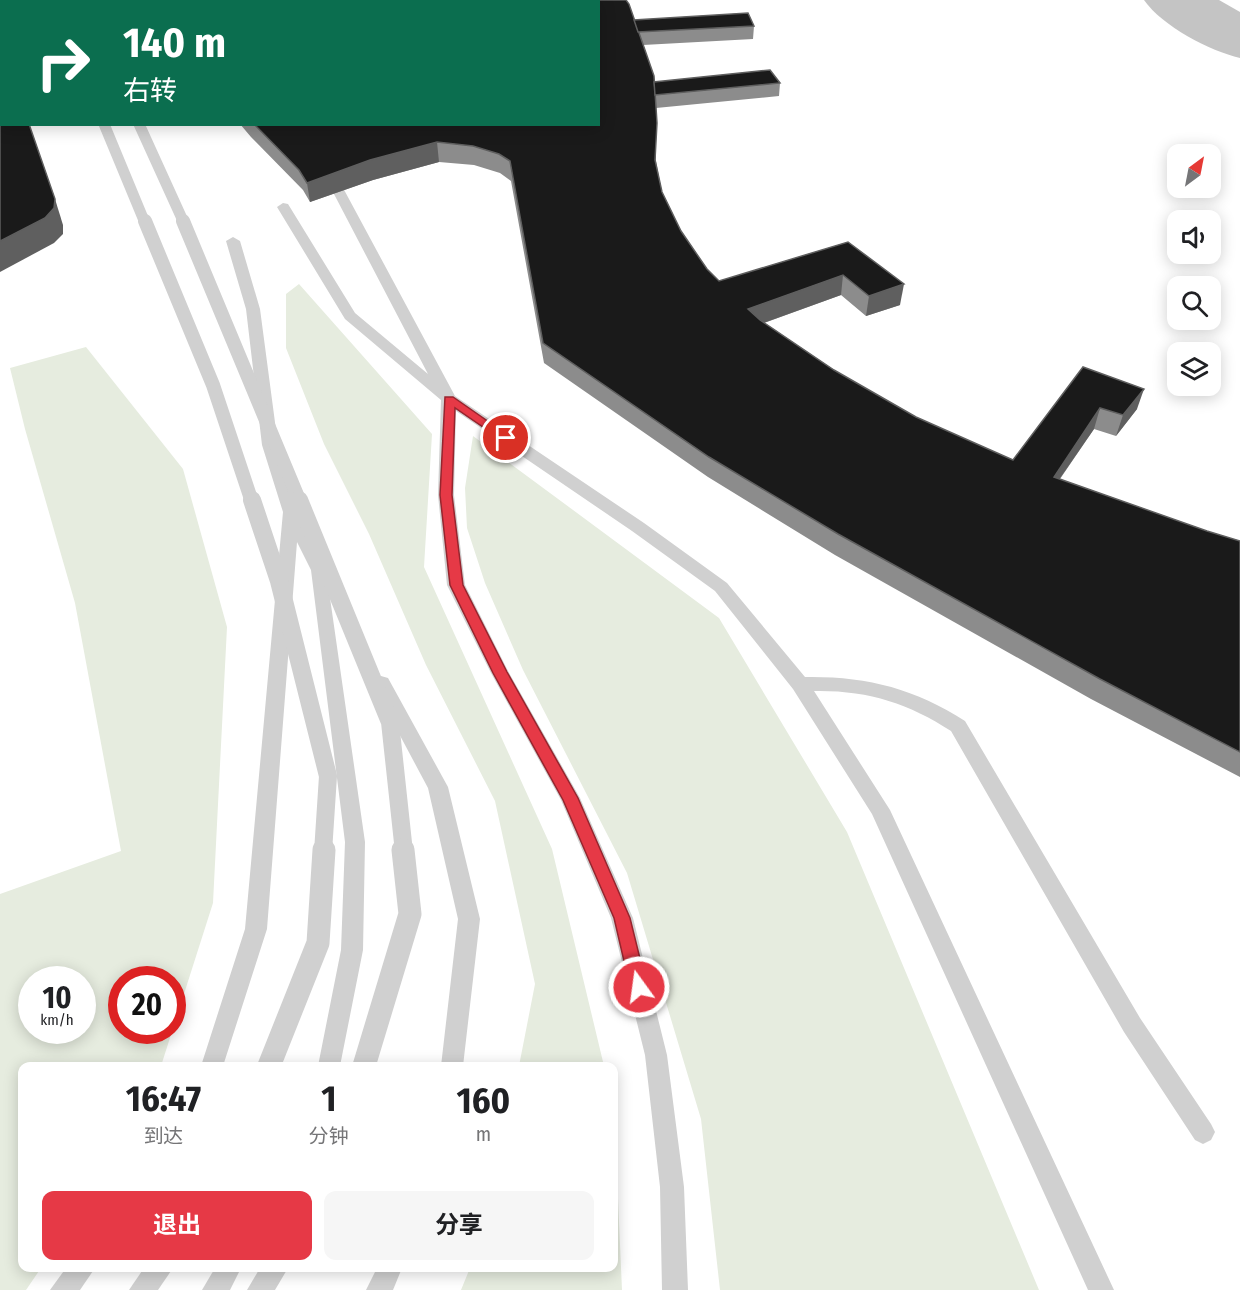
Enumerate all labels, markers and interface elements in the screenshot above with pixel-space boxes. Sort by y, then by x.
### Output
text: 140 m [123,18,226,68]
icon: right [24,24,102,102]
text: 右转 [123,75,177,107]
north arrow [1167,144,1221,198]
map controls [1167,144,1221,396]
button: sound [1167,210,1221,264]
button: search [1167,276,1221,330]
button: layers [1167,342,1221,396]
pin [480,412,531,463]
icon: arrive [489,421,522,454]
position arrow [607,955,671,1019]
speed limit sign: 20 [108,966,186,1044]
text: 10 [42,980,72,1016]
text: km/h [40,1011,74,1029]
text: 16:47 [126,1077,201,1121]
text: 1 [321,1077,336,1121]
text: 160 [457,1079,510,1123]
text: m [476,1122,491,1146]
text: 到达 [143,1124,183,1148]
text: 分钟 [309,1124,349,1148]
button: 退出 [42,1191,312,1260]
button: 分享 [324,1191,594,1260]

